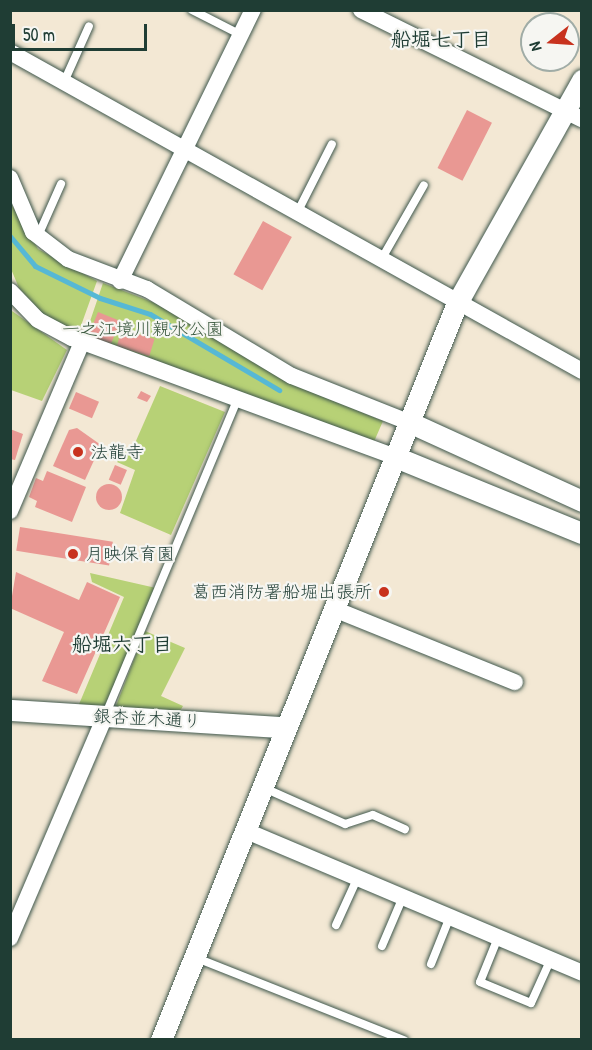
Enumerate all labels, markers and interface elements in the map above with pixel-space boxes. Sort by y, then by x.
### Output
scale bar [15,12,150,50]
north arrow [520,12,580,72]
text: 50 m [23,22,55,47]
district label: 船堀七丁目 [391,26,491,50]
text: N [523,39,546,54]
park label: 一之江境川親水公園 [62,318,224,340]
place label: 法龍寺 [90,441,144,463]
marker: 法龍寺 [71,445,85,459]
place label: 月映保育園 [85,543,175,565]
marker: 月映保育園 [66,547,80,561]
place label: 葛西消防署船堀出張所 [192,581,372,603]
marker: 葛西消防署船堀出張所 [377,585,391,599]
district label: 船堀六丁目 [72,631,172,655]
street label: 銀杏並木通り [93,705,201,733]

